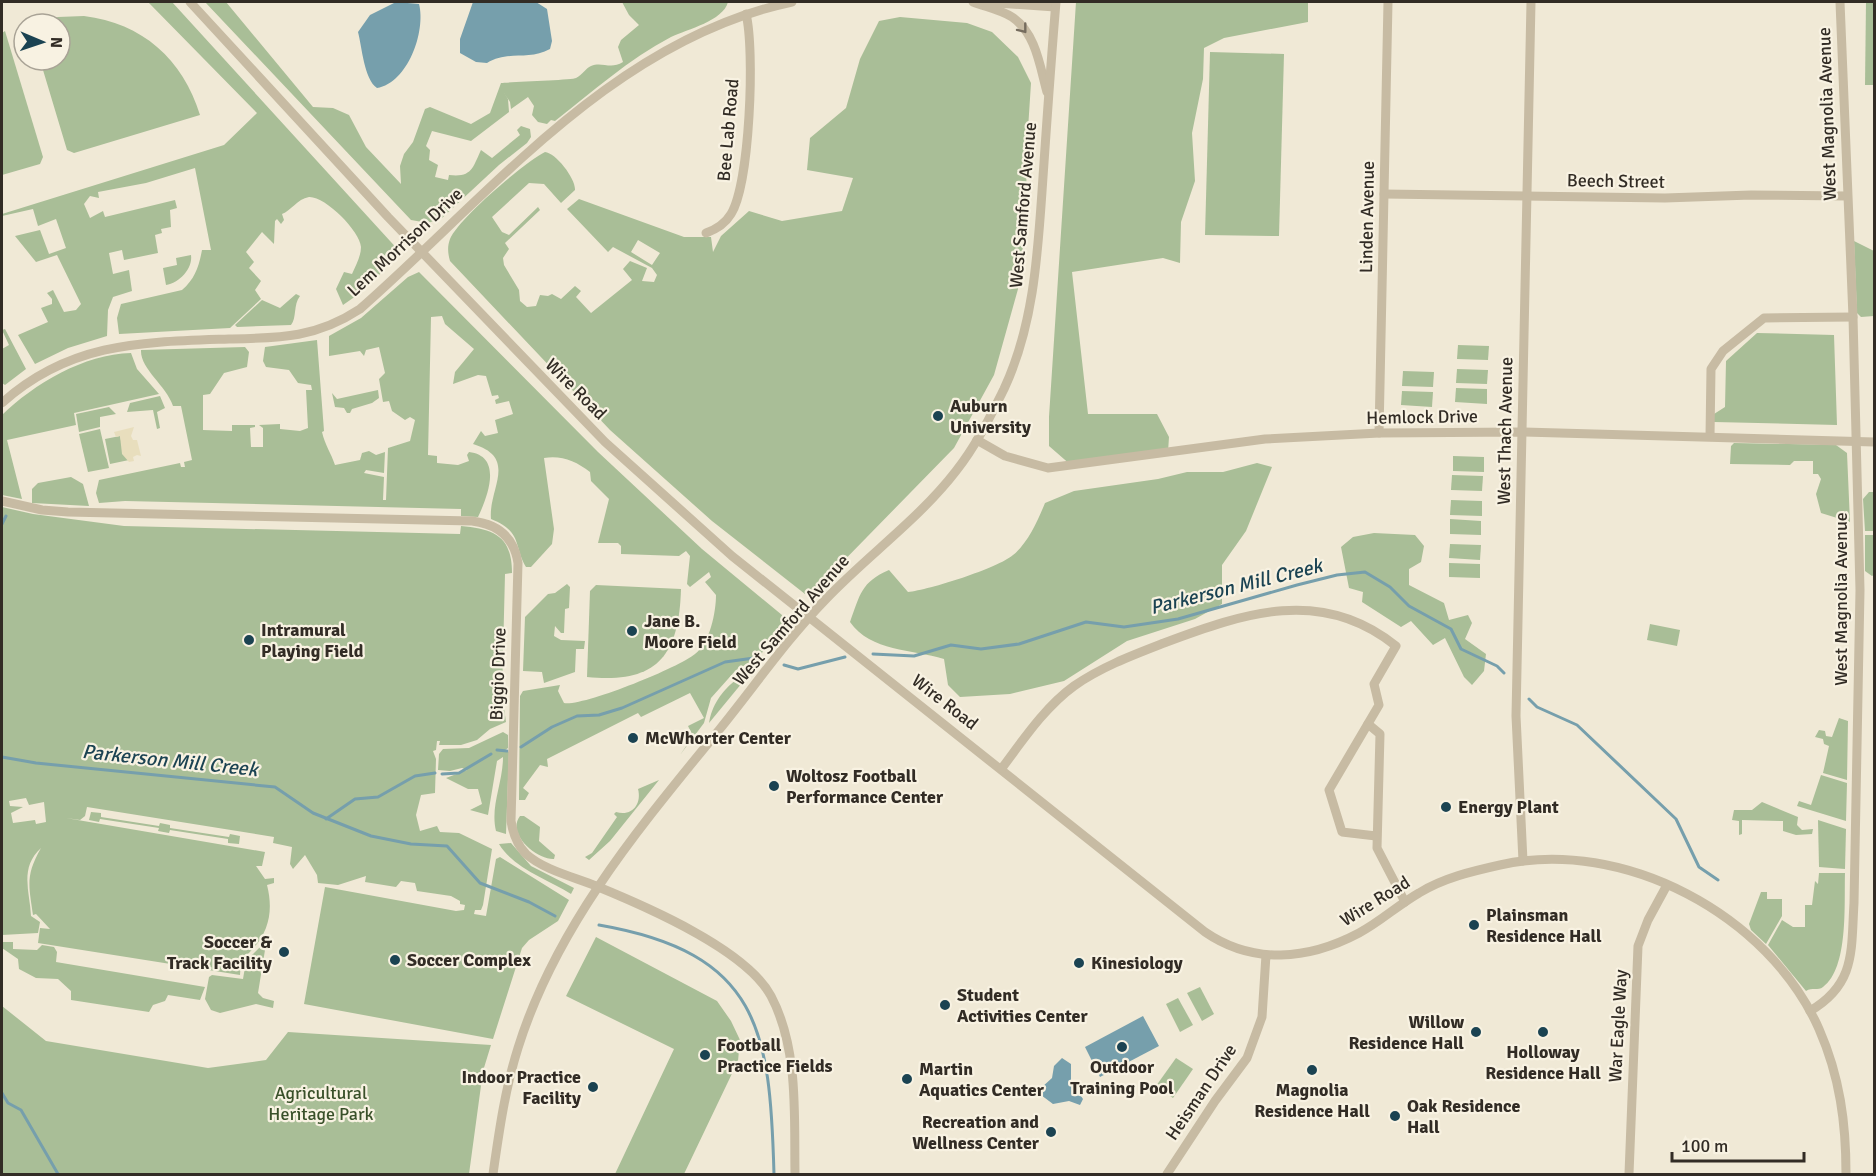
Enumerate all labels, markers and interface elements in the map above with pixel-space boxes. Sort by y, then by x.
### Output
north arrow [12,12,72,72]
one-way arrow [1015,23,1026,34]
street label: West Magnolia Avenue [1813,27,1841,201]
text: N [46,37,66,48]
street label: Bee Lab Road [713,78,743,182]
street label: West Samford Avenue [1005,121,1041,289]
street label: Linden Avenue [1355,161,1379,273]
street label: Beech Street [1567,169,1665,193]
street label: Lem Morrison Drive [343,183,467,301]
street label: Wire Road [541,354,611,424]
street label: West Thach Avenue [1493,357,1517,505]
place label: Auburn University [950,395,1031,438]
street label: Hemlock Drive [1366,405,1478,429]
marker: Auburn University [931,409,945,423]
street label: West Magnolia Avenue [1830,512,1852,686]
street label: West Samford Avenue [728,550,854,690]
water label: Parkerson Mill Creek [1147,553,1327,620]
place label: Jane B. Moore Field [644,610,737,653]
place label: Intramural Playing Field [261,619,364,662]
marker: Jane B. Moore Field [625,624,639,638]
street label: Biggio Drive [485,627,511,721]
marker: Intramural Playing Field [242,633,256,647]
street label: Wire Road [908,669,982,735]
place label: McWhorter Center [645,727,792,749]
marker: McWhorter Center [626,731,640,745]
water label: Parkerson Mill Creek [81,739,261,782]
place label: Woltosz Football Performance Center [786,765,944,808]
marker: Woltosz Football Performance Center [767,779,781,793]
place label: Energy Plant [1458,796,1559,818]
marker: Energy Plant [1439,800,1453,814]
street label: Wire Road [1336,871,1414,931]
place label: Plainsman Residence Hall [1486,904,1602,947]
marker: Plainsman Residence Hall [1467,918,1481,932]
place label: Soccer & Track Facility [167,931,272,974]
marker: Soccer & Track Facility [277,945,291,959]
place label: Soccer Complex [407,949,531,971]
place label: Kinesiology [1091,952,1183,974]
marker: Soccer Complex [388,953,402,967]
marker: Kinesiology [1072,956,1086,970]
street label: War Eagle Way [1604,968,1632,1083]
place label: Student Activities Center [957,984,1089,1027]
marker: Student Activities Center [938,998,952,1012]
place label: Willow Residence Hall [1348,1011,1464,1054]
marker: Willow Residence Hall [1469,1025,1483,1039]
marker: Holloway Residence Hall [1536,1025,1550,1039]
place label: Football Practice Fields [717,1034,833,1077]
marker: Outdoor Training Pool [1115,1040,1129,1054]
street label: Heisman Drive [1161,1040,1241,1144]
place label: Holloway Residence Hall [1485,1041,1601,1084]
marker: Football Practice Fields [698,1048,712,1062]
place label: Outdoor Training Pool [1070,1056,1174,1099]
place label: Martin Aquatics Center [919,1058,1045,1101]
marker: Magnolia Residence Hall [1305,1063,1319,1077]
place label: Indoor Practice Facility [461,1066,581,1109]
marker: Martin Aquatics Center [900,1072,914,1086]
place label: Magnolia Residence Hall [1254,1079,1370,1122]
marker: Indoor Practice Facility [586,1080,600,1094]
park label: Agricultural Heritage Park [268,1082,374,1125]
place label: Oak Residence Hall [1407,1095,1520,1138]
marker: Oak Residence Hall [1388,1109,1402,1123]
place label: Recreation and Wellness Center [912,1111,1040,1154]
marker: Recreation and Wellness Center [1044,1125,1058,1139]
scale bar [1672,1125,1804,1163]
text: 100 m [1681,1135,1728,1157]

